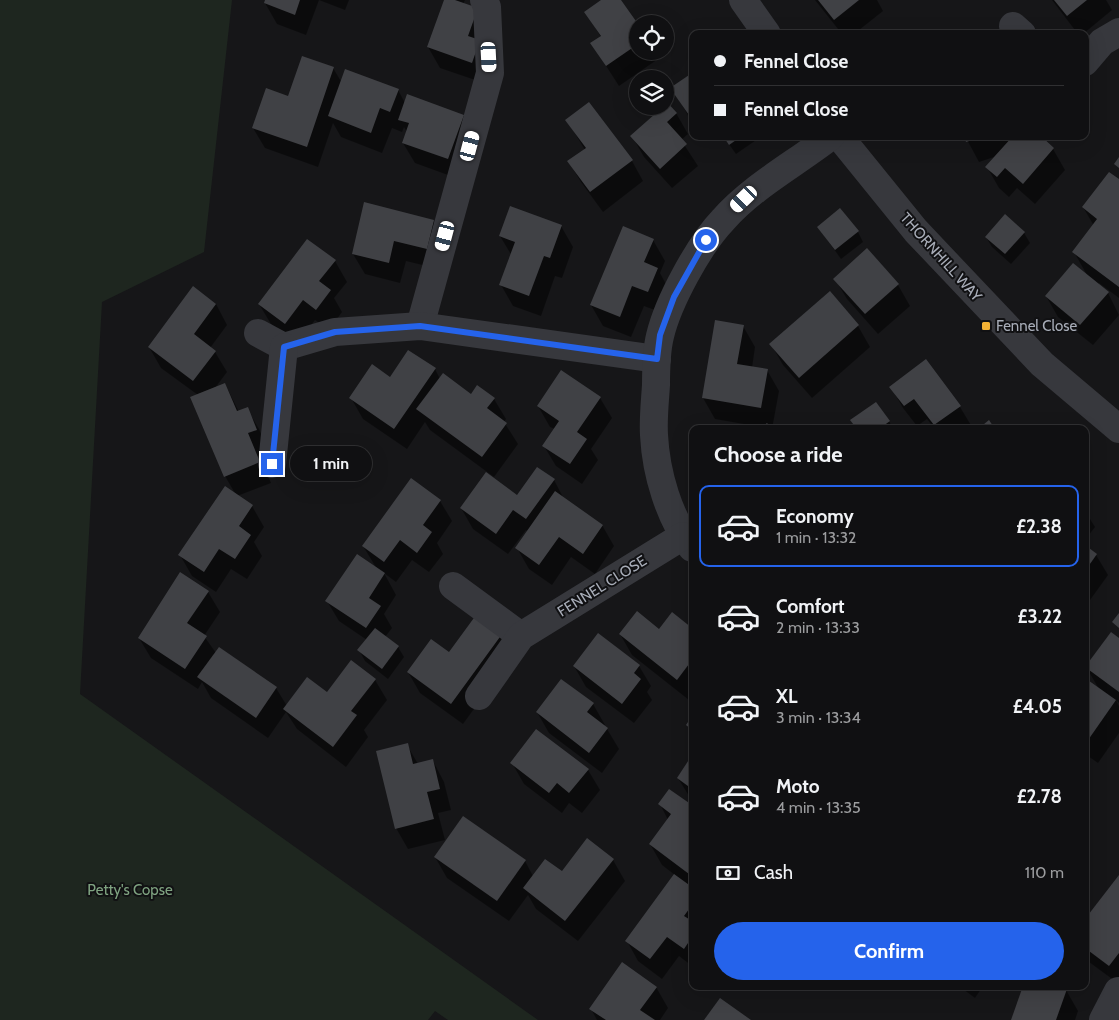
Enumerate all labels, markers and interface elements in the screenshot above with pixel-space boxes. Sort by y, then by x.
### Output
map controls [629,15,674,115]
button: locate [629,15,674,60]
car [480,42,497,72]
text: Fennel Close [744,50,848,73]
button: layers [629,70,674,115]
text: Fennel Close [744,98,848,121]
car [458,130,481,162]
car [727,183,760,215]
street label: THORNHILL WAY [897,209,986,305]
car [433,220,456,252]
route start [695,229,717,251]
place label: Fennel Close [996,317,1077,335]
marker: Fennel Close [980,320,992,332]
text: Choose a ride [714,441,843,468]
callout: 1 min [290,446,372,482]
route end [261,453,283,475]
text: 1 min [313,454,349,473]
icon: car [716,504,761,549]
text: Economy [776,505,854,528]
text: £2.38 [1016,515,1062,538]
text: 1 min · 13:32 [776,528,856,547]
street label: FENNEL CLOSE [554,551,650,621]
icon: car [716,594,761,639]
text: Comfort [776,595,845,618]
text: £3.22 [1018,605,1062,628]
text: 2 min · 13:33 [776,618,860,637]
icon: car [716,684,761,729]
text: XL [776,685,797,708]
text: £4.05 [1013,695,1062,718]
text: 3 min · 13:34 [776,708,861,727]
icon: car [716,774,761,819]
text: Moto [776,775,820,798]
text: £2.78 [1017,785,1062,808]
text: 4 min · 13:35 [776,798,861,817]
icon: cash [714,859,742,887]
text: Cash [754,861,793,884]
text: 110 m [1025,863,1064,882]
park label: Petty's Copse [87,881,173,899]
button: Confirm [714,922,1064,980]

